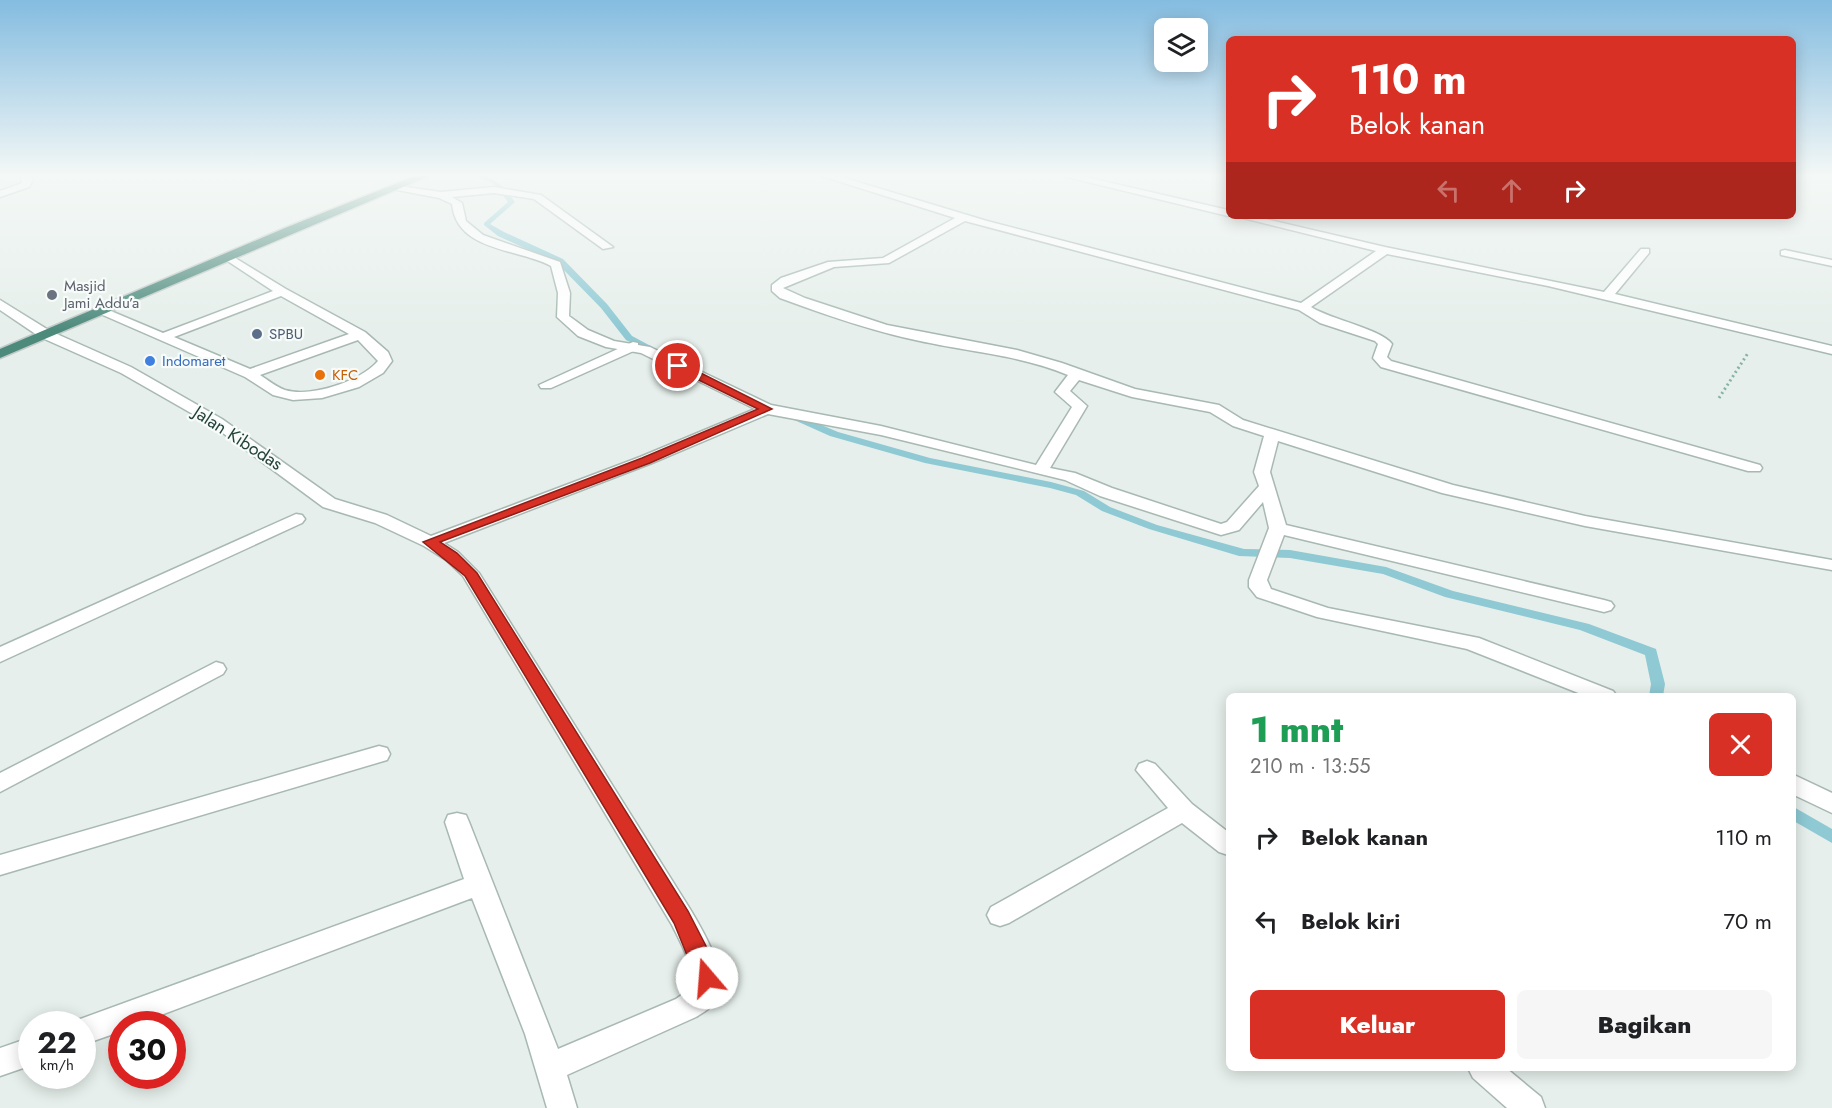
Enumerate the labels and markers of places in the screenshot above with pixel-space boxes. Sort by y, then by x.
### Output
place label: Masjid Jami Addu’a [62,275,139,314]
marker: Masjid Jami Addu’a [45,288,59,302]
place label: SPBU [269,323,303,345]
marker: SPBU [250,327,264,341]
pin [652,340,703,391]
place label: Indomaret [162,350,226,372]
marker: Indomaret [143,354,157,368]
place label: KFC [332,364,358,386]
marker: KFC [313,368,327,382]

